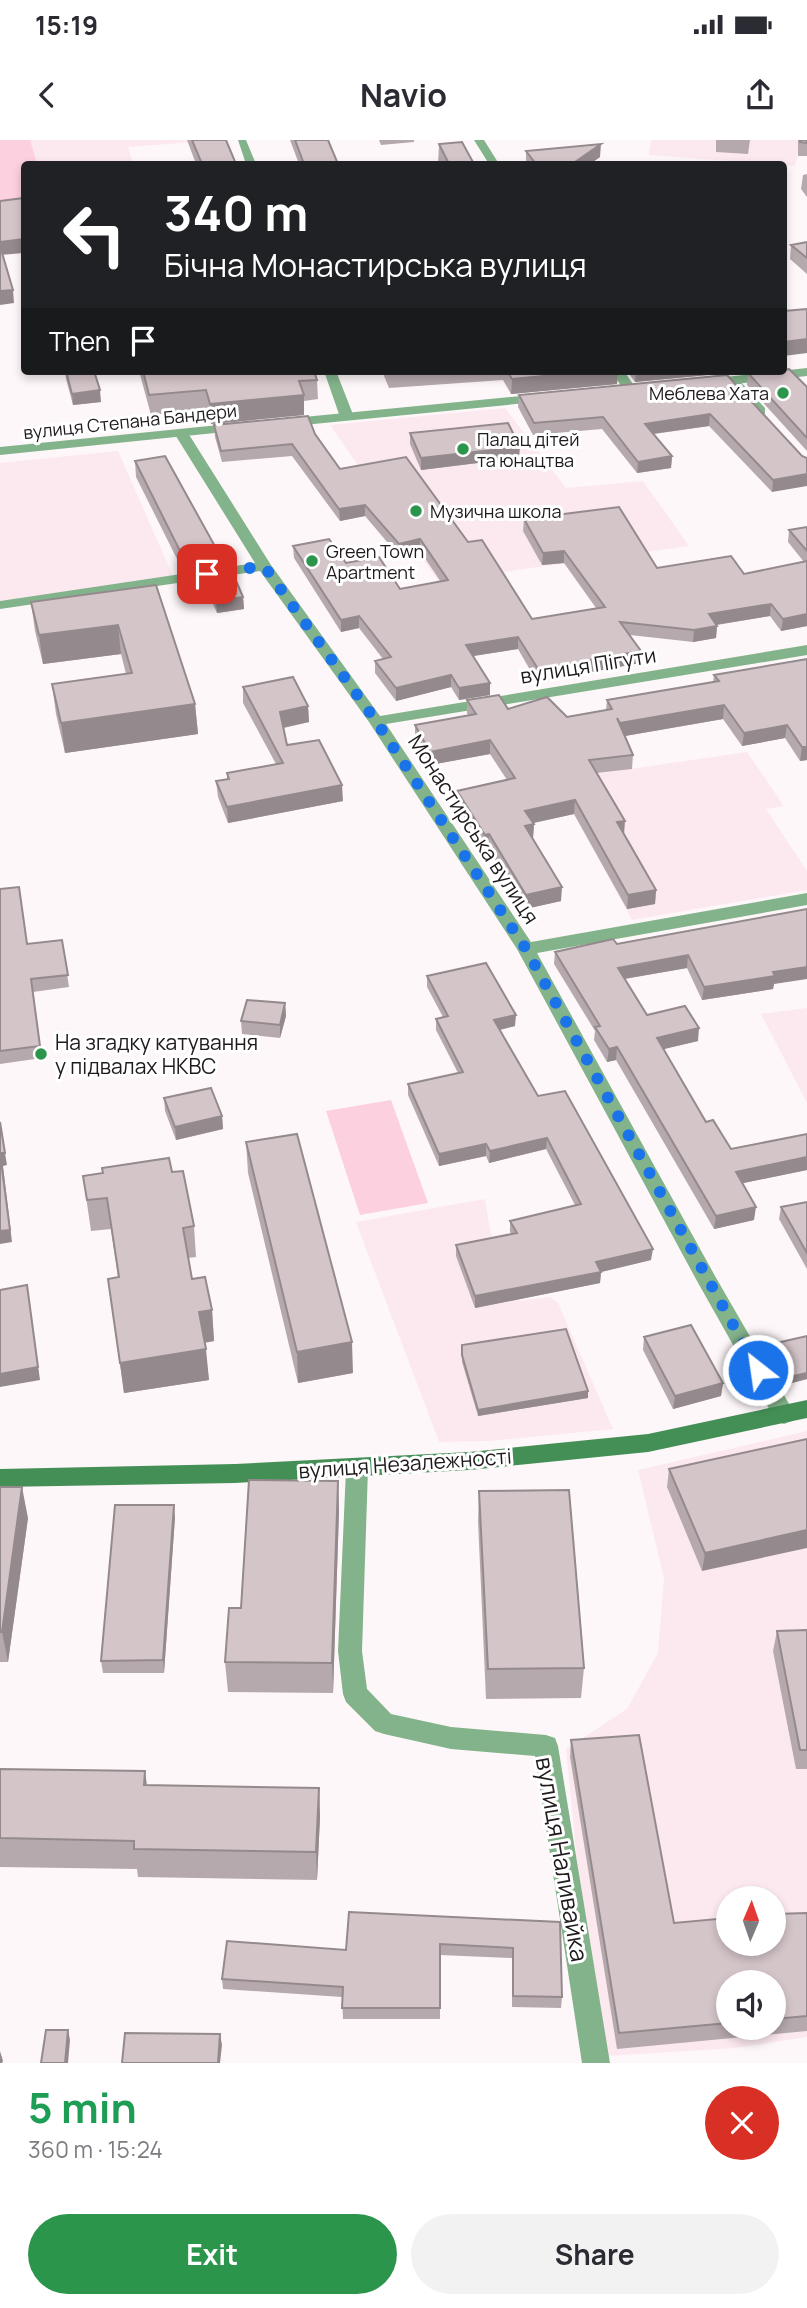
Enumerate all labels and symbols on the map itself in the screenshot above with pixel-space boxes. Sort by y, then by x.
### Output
place label: Меблева Хата [649,381,769,405]
marker: Меблева Хата [775,385,791,401]
street label: вулиця Степана Бандери [22,398,238,444]
place label: Палац дітей та юнацтва [477,427,579,472]
marker: Палац дітей та юнацтва [455,441,471,457]
place label: Музична школа [430,499,561,523]
marker: Музична школа [408,503,424,519]
place label: Green Town Apartment [326,539,424,584]
pin [177,544,237,604]
marker: Green Town Apartment [304,553,320,569]
street label: вулиця Пігути [518,640,658,690]
street label: Монастирська вулиця [402,729,546,929]
place label: На згадку катування у підвалах НКВС [55,1028,258,1080]
marker: На згадку катування у підвалах НКВС [33,1046,49,1062]
position arrow [721,1333,795,1407]
street label: вулиця Незалежності [298,1442,512,1484]
street label: вулиця Наливайка [529,1754,597,1964]
north arrow [716,1886,786,1956]

